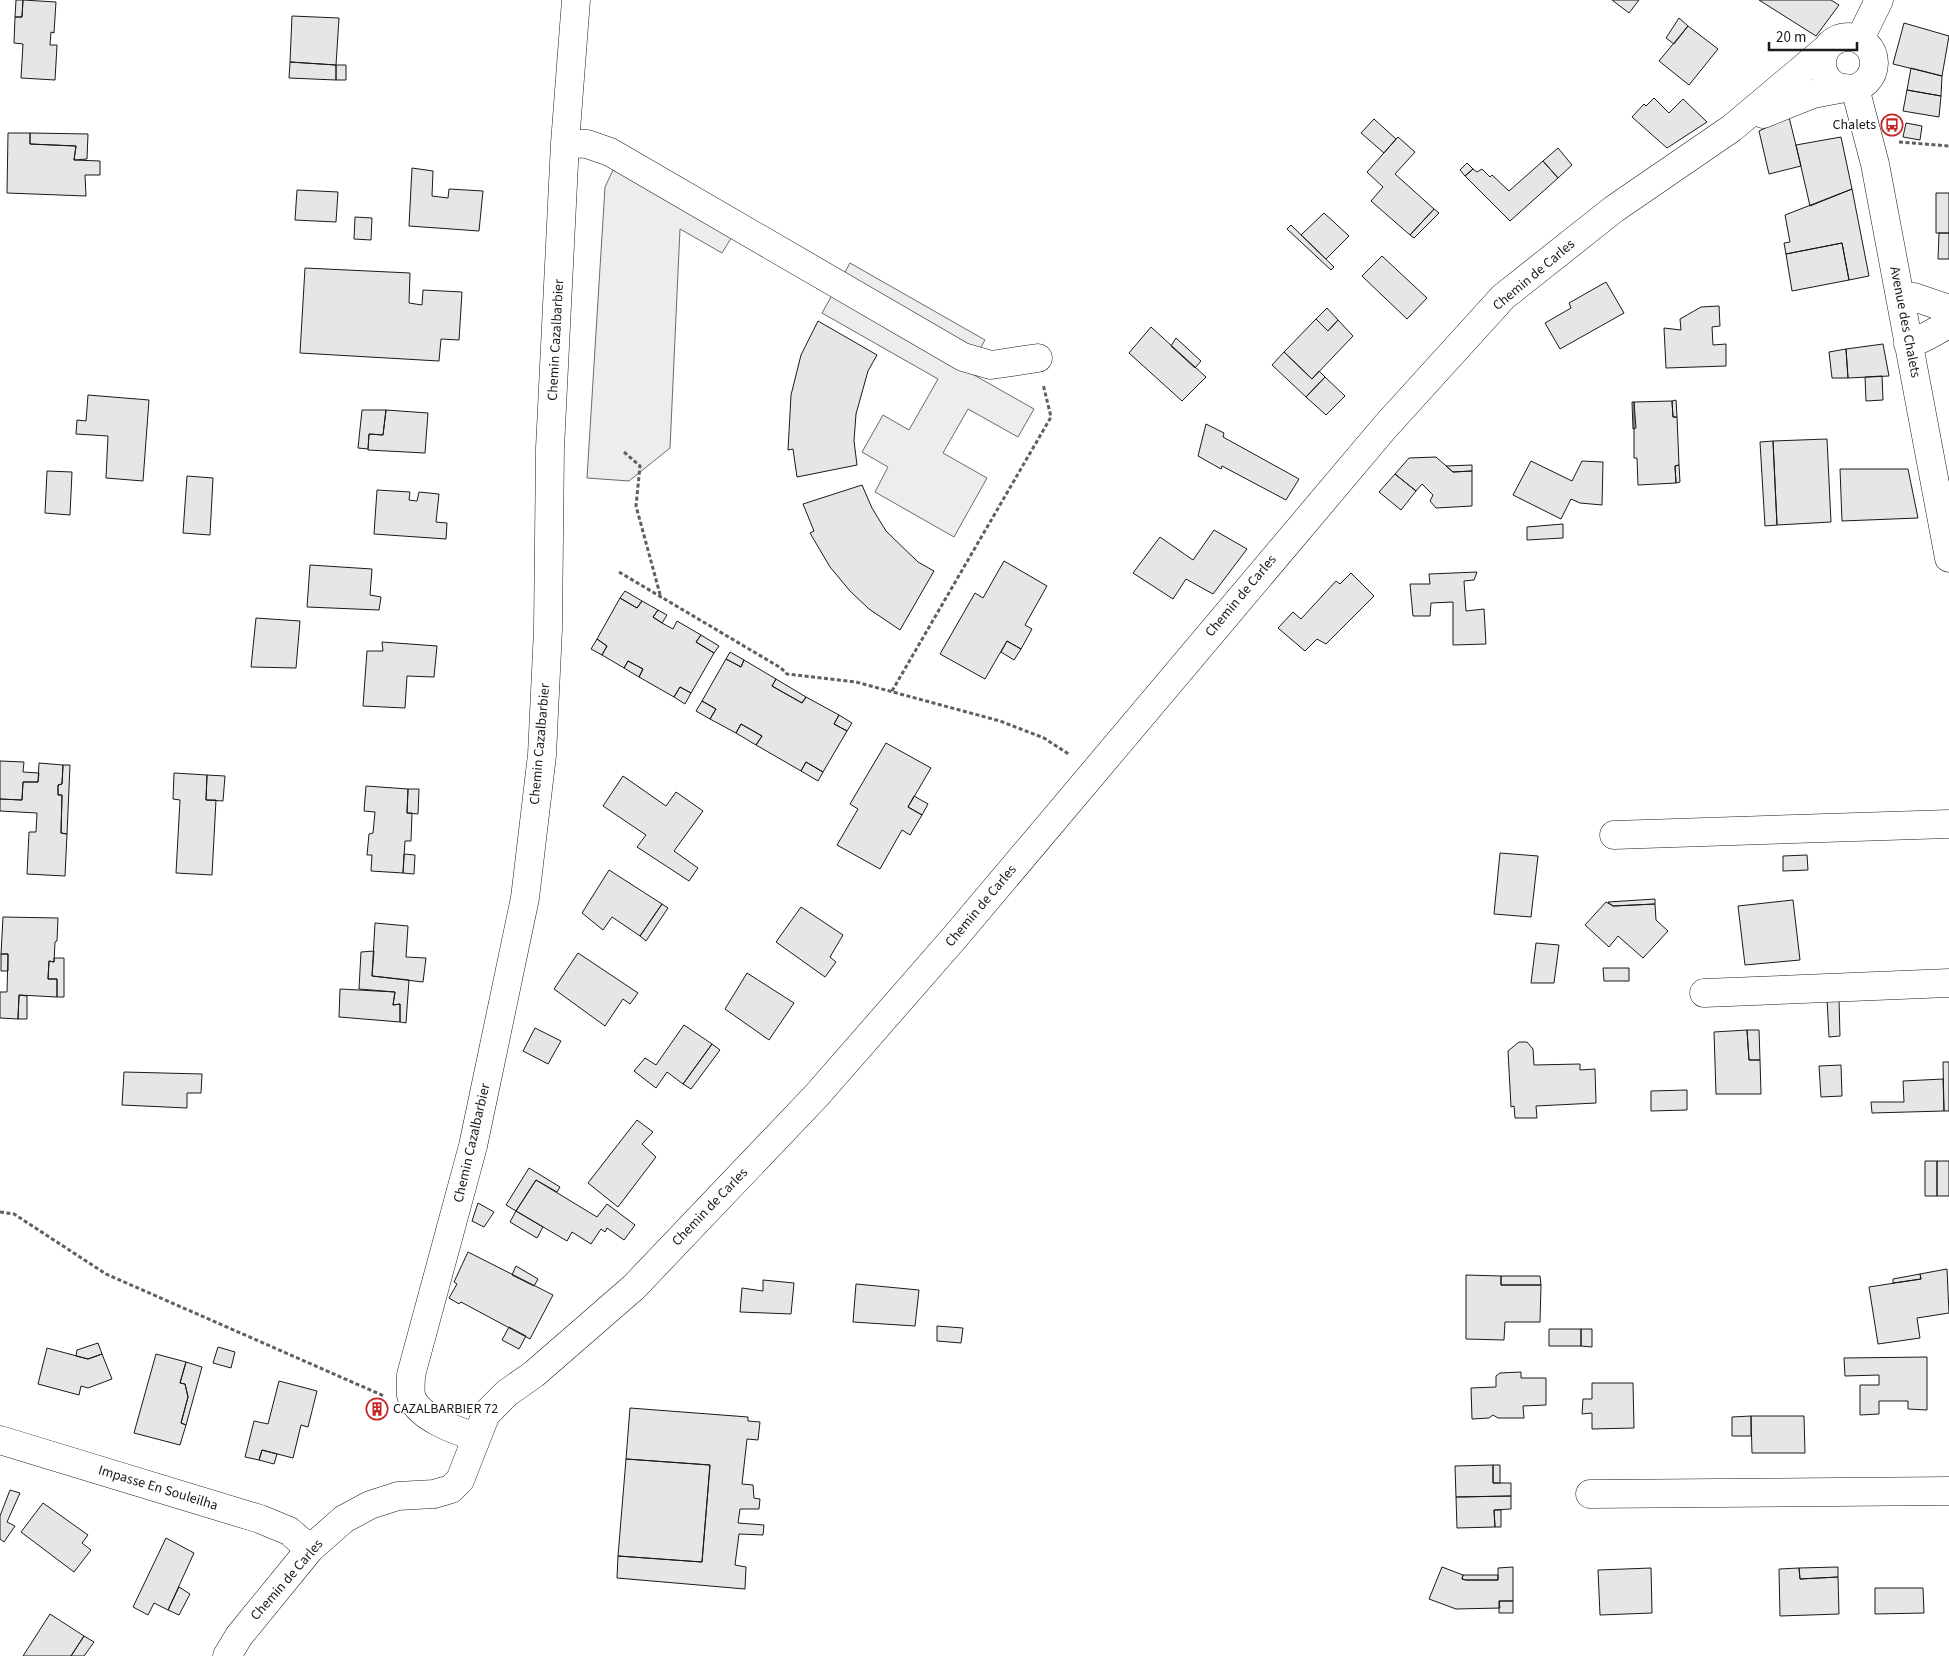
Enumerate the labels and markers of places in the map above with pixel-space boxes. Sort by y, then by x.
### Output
bus stop icon: Chalets [1880,113,1904,137]
place label: Chalets [1833,115,1876,135]
building icon: CAZALBARBIER 72 [365,1397,389,1421]
place label: CAZALBARBIER 72 [393,1399,498,1419]

